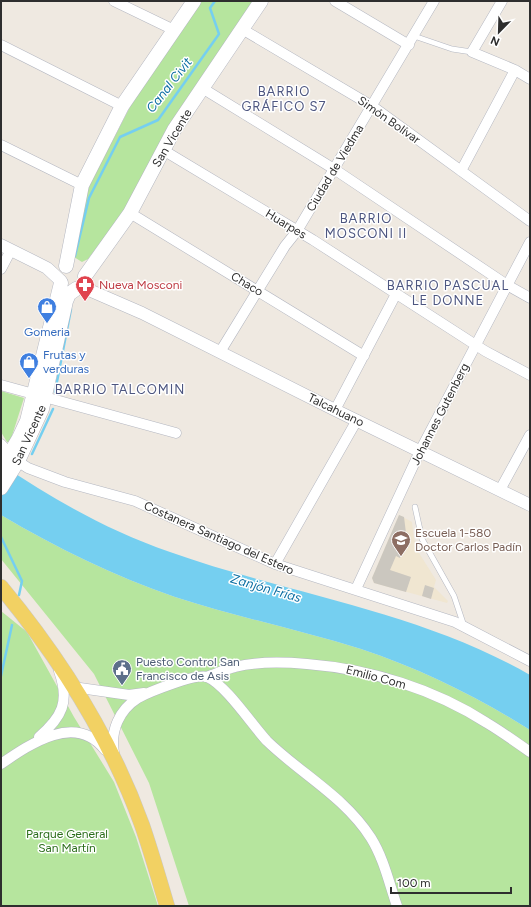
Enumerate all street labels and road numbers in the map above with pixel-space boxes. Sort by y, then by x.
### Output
street label: Simón Bolívar [355,93,423,147]
street label: San Vicente [149,106,195,169]
street label: Ciudad de Viedma [304,122,366,214]
street label: Huarpes [263,206,309,242]
street label: Chaco [228,269,266,299]
street label: Johannes Gutenberg [408,361,472,467]
street label: Talcahuano [306,390,366,430]
street label: San Vicente [9,402,49,467]
street label: Costanera Santiago del Estero [142,499,296,578]
street label: Emilio Com [345,662,407,692]

